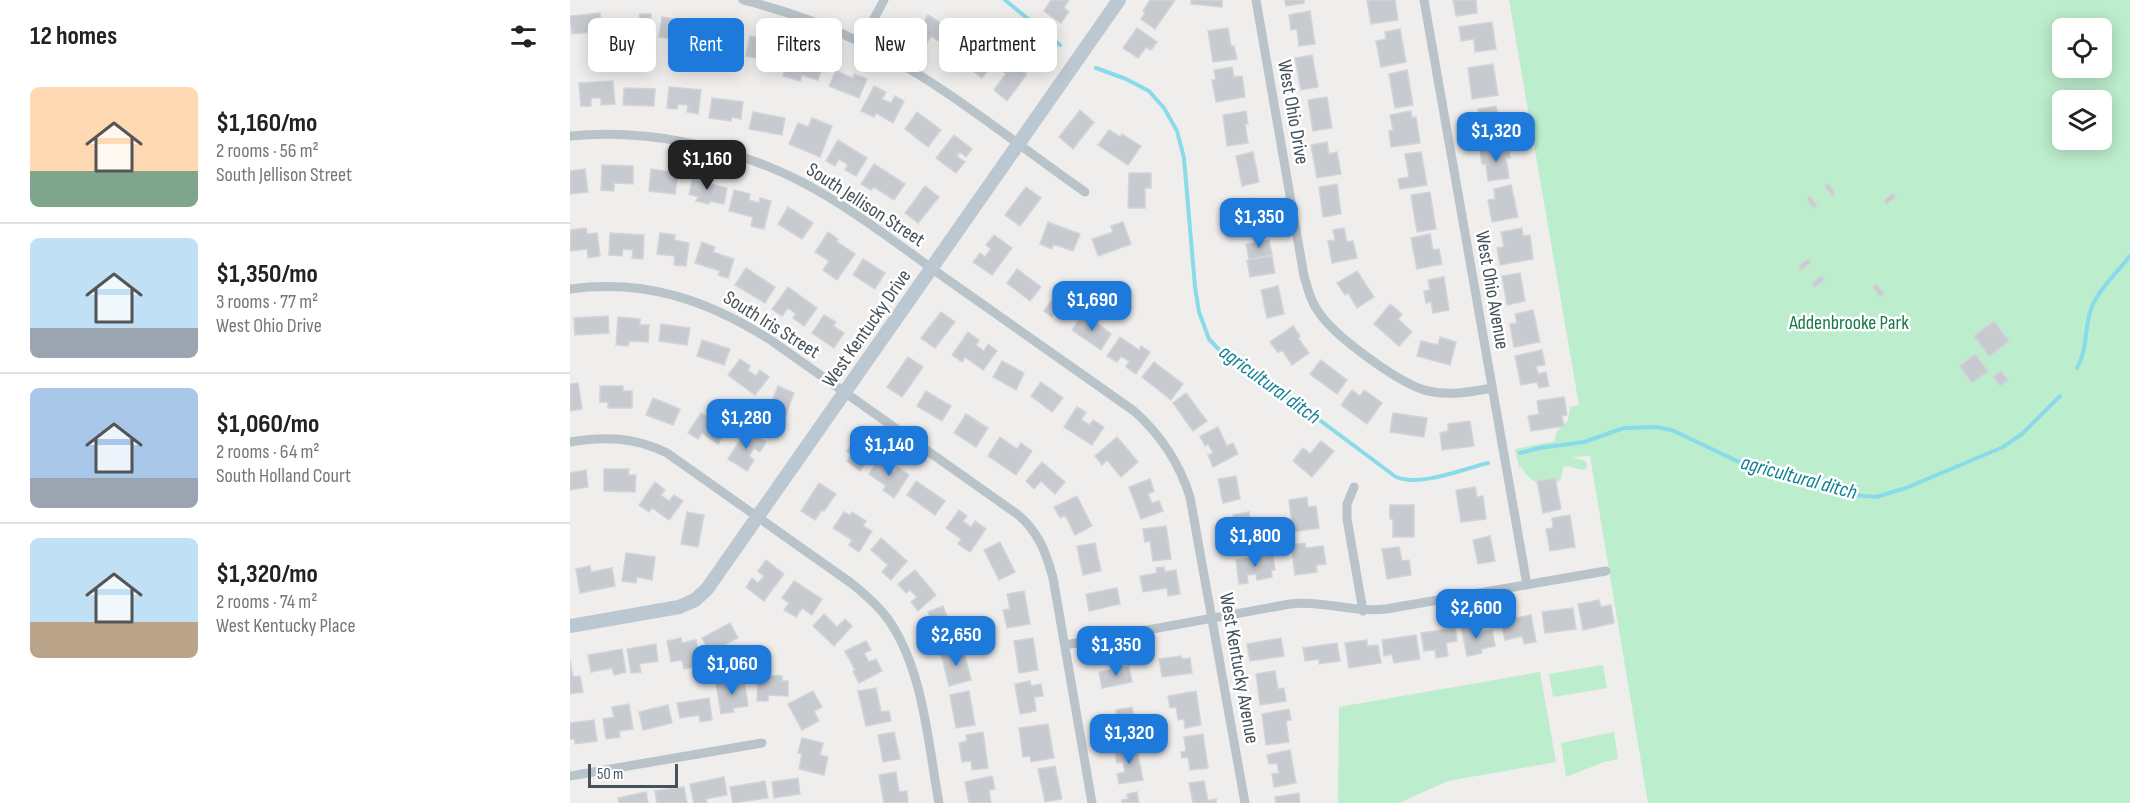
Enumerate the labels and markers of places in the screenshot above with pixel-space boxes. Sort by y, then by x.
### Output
pin: $1,320 [1447,112,1545,163]
pin: $1,160 [658,140,756,191]
pin: $1,350 [1210,198,1308,249]
pin: $1,690 [1043,281,1141,332]
pin: $1,280 [697,399,795,450]
pin: $1,140 [840,426,938,477]
pin: $1,800 [1206,517,1304,568]
pin: $2,600 [1427,589,1525,640]
pin: $2,650 [907,616,1005,667]
pin: $1,350 [1067,626,1165,677]
pin: $1,060 [683,645,781,696]
pin: $1,320 [1080,714,1178,765]

